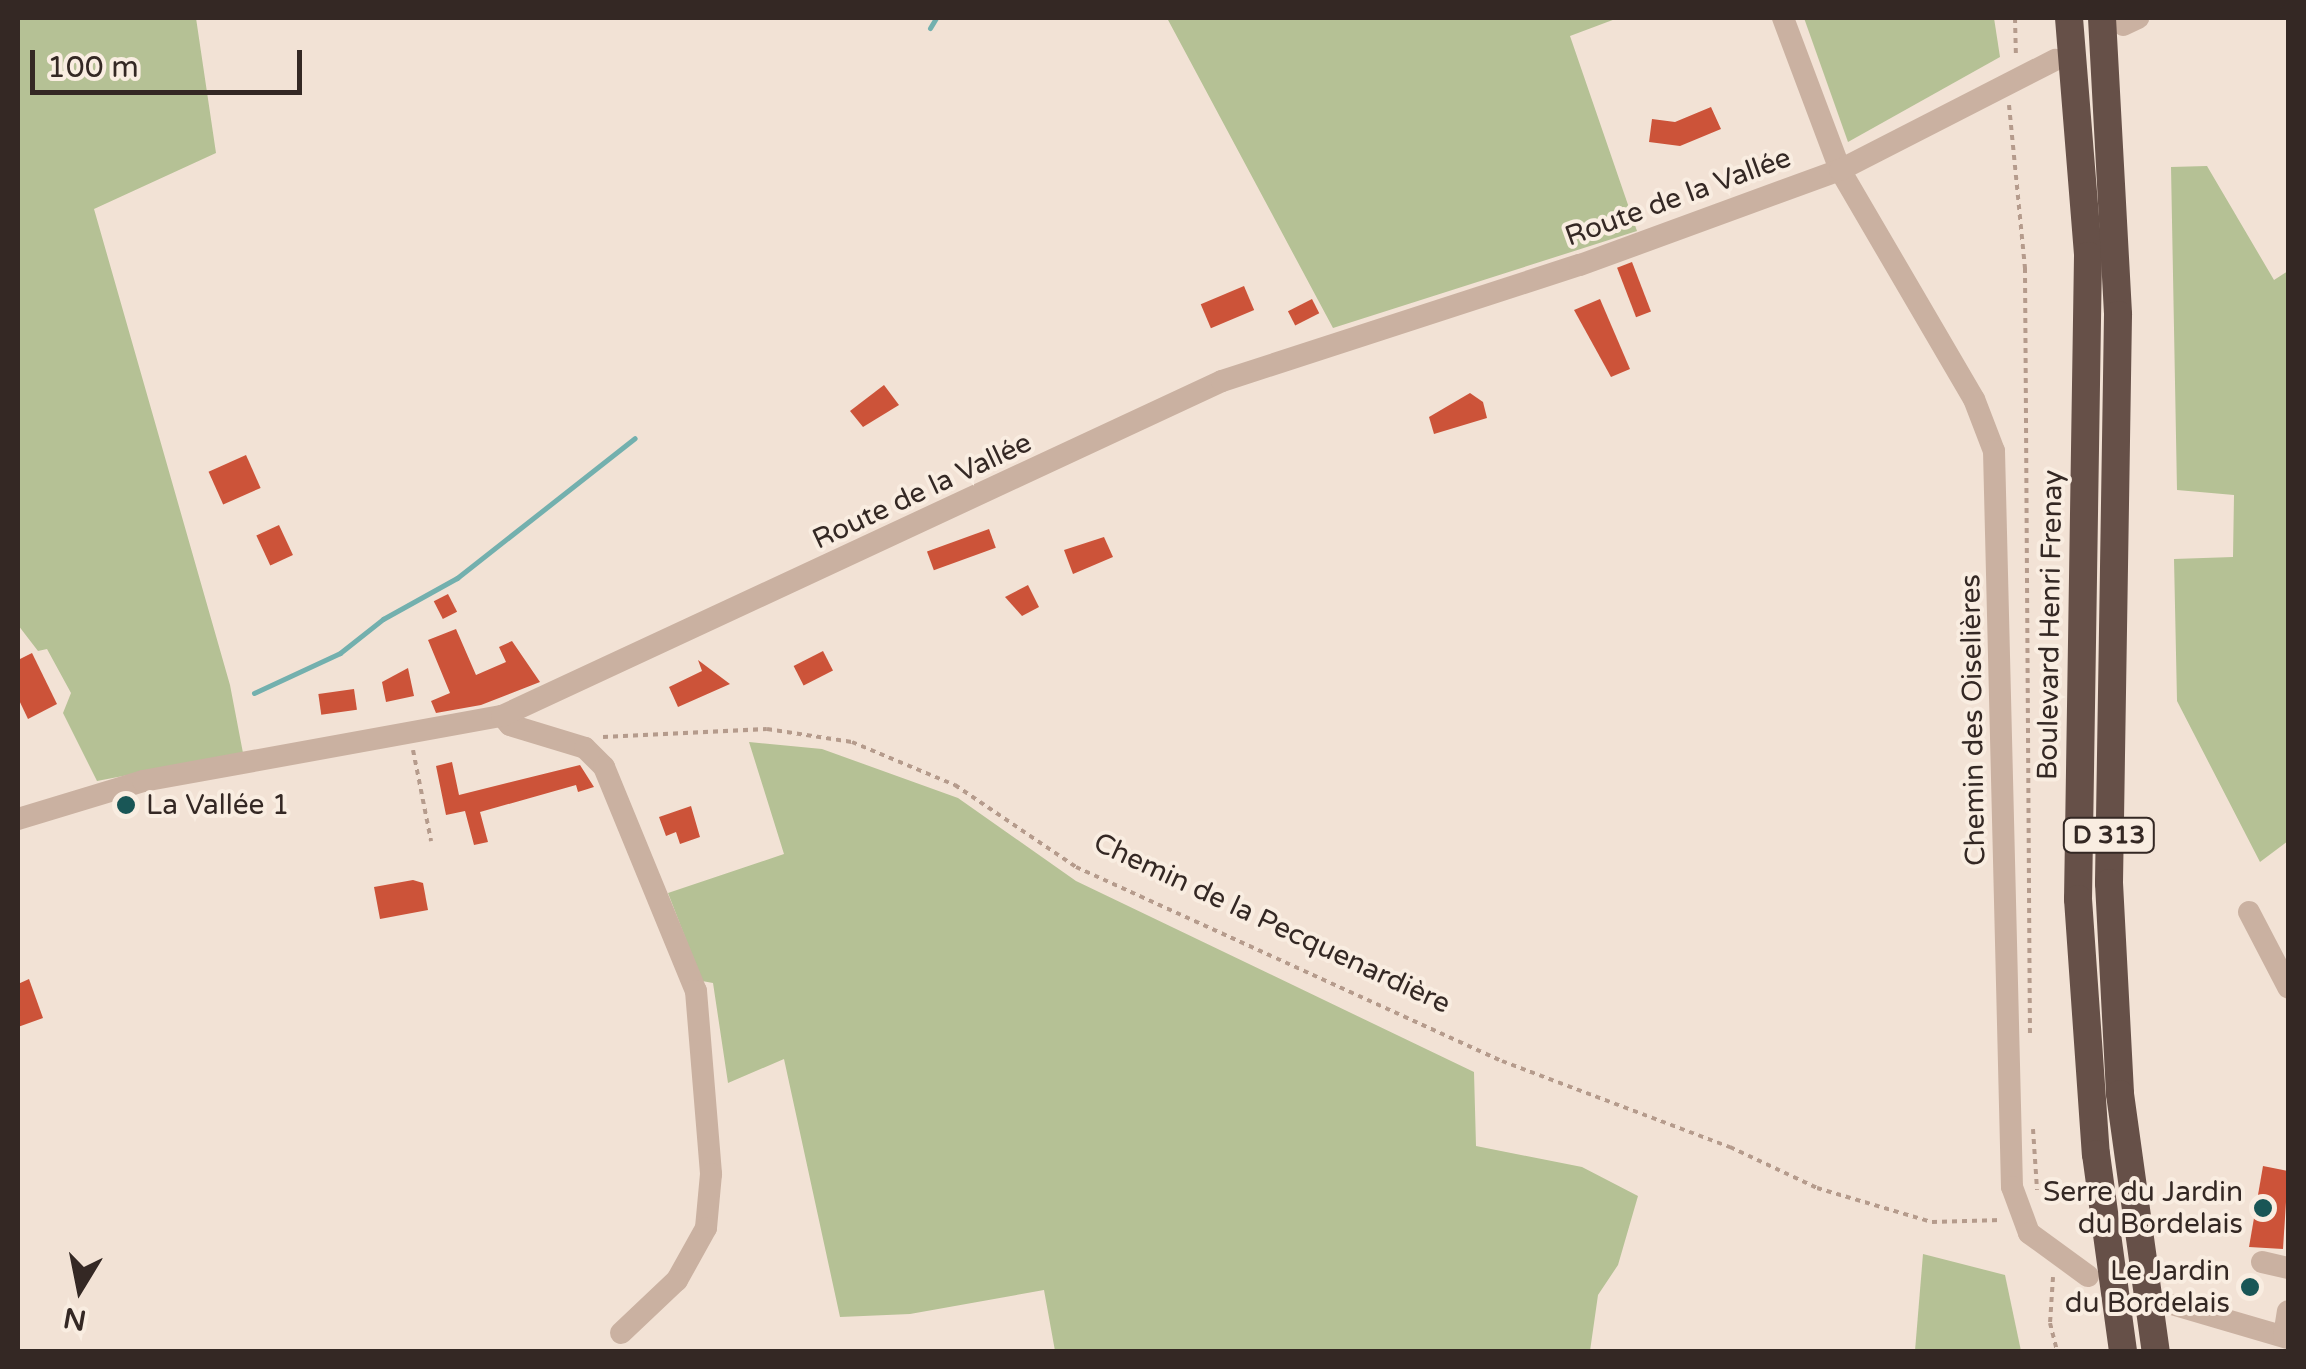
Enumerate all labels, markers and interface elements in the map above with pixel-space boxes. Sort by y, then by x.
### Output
scale bar [35,30,308,92]
text: 100 m [47,49,139,86]
street label: Route de la Vallée [1561,141,1795,253]
street label: Route de la Vallée [807,426,1037,556]
street label: Boulevard Henri Frenay [2030,470,2070,780]
street label: Chemin des Oiselières [1954,574,1992,866]
place label: La Vallée 1 [146,788,289,822]
marker: La Vallée 1 [115,794,137,816]
road number: D 313 [2062,815,2156,855]
street label: Chemin de la Pecquenardière [1088,825,1456,1021]
place label: Serre du Jardin du Bordelais [2043,1175,2243,1241]
marker: Serre du Jardin du Bordelais [2252,1197,2274,1219]
north arrow [30,1239,130,1339]
place label: Le Jardin du Bordelais [2065,1254,2230,1320]
marker: Le Jardin du Bordelais [2239,1276,2261,1298]
text: N [61,1300,89,1337]

